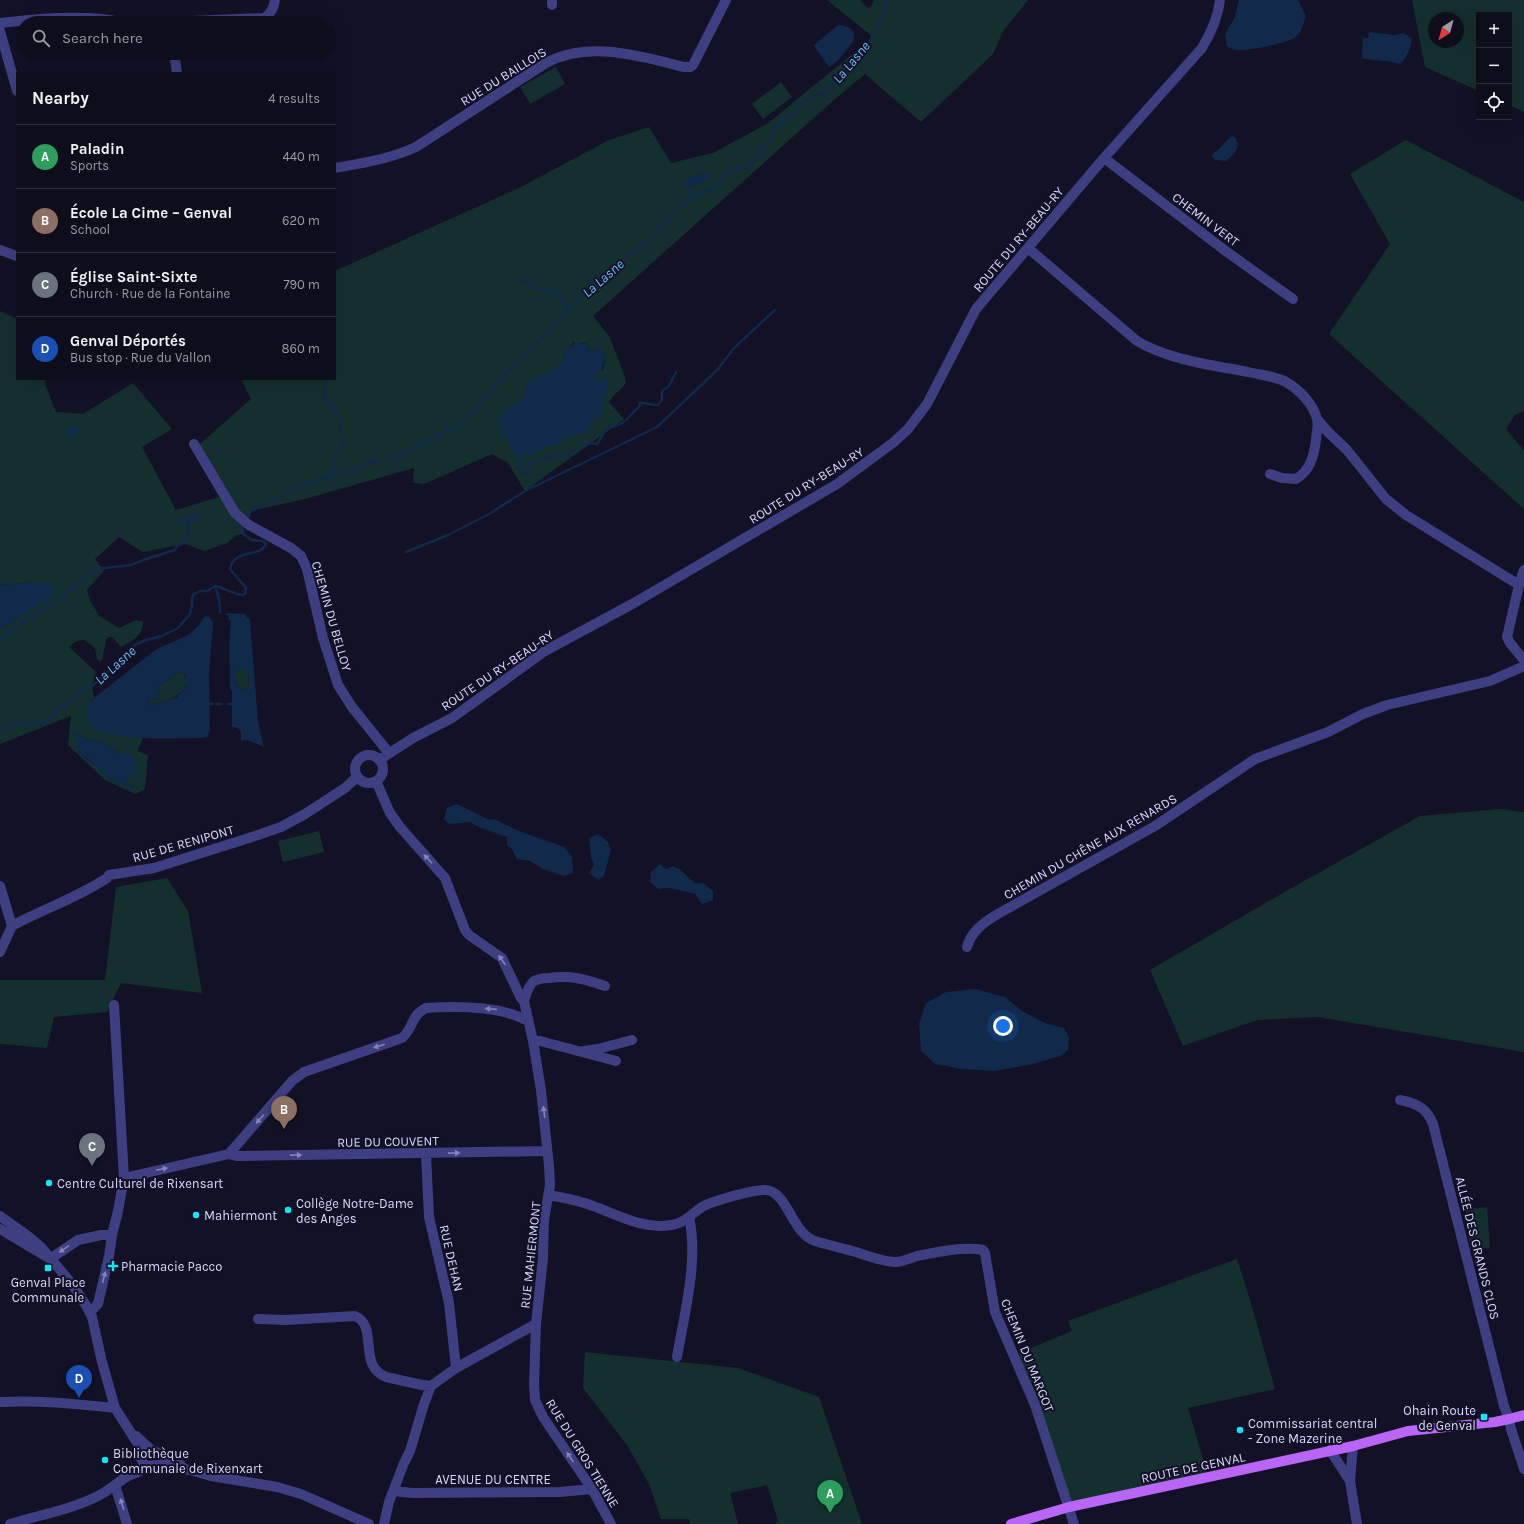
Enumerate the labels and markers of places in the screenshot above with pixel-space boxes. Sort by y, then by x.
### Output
pin: B [271,1096,297,1129]
pin: C [79,1133,105,1166]
place label: Centre Culturel de Rixensart [57,1176,223,1191]
marker: Centre Culturel de Rixensart [44,1178,54,1188]
place label: Collège Notre-Dame des Anges [296,1196,414,1226]
marker: Collège Notre-Dame des Anges [283,1205,293,1215]
place label: Mahiermont [204,1208,277,1223]
marker: Mahiermont [191,1210,201,1220]
place label: Pharmacie Pacco [121,1259,222,1274]
marker: Pharmacie Pacco [108,1261,118,1271]
marker: Genval Place Communale [43,1263,53,1273]
place label: Genval Place Communale [11,1275,86,1305]
pin: D [66,1365,92,1398]
place label: Ohain Route de Genval [1403,1403,1476,1433]
marker: Ohain Route de Genval [1479,1412,1489,1422]
place label: Commissariat central - Zone Mazerine [1248,1416,1377,1446]
marker: Commissariat central - Zone Mazerine [1235,1425,1245,1435]
place label: Bibliothèque Communale de Rixenxart [113,1446,263,1476]
marker: Bibliothèque Communale de Rixenxart [100,1455,110,1465]
pin: A [817,1480,843,1513]

